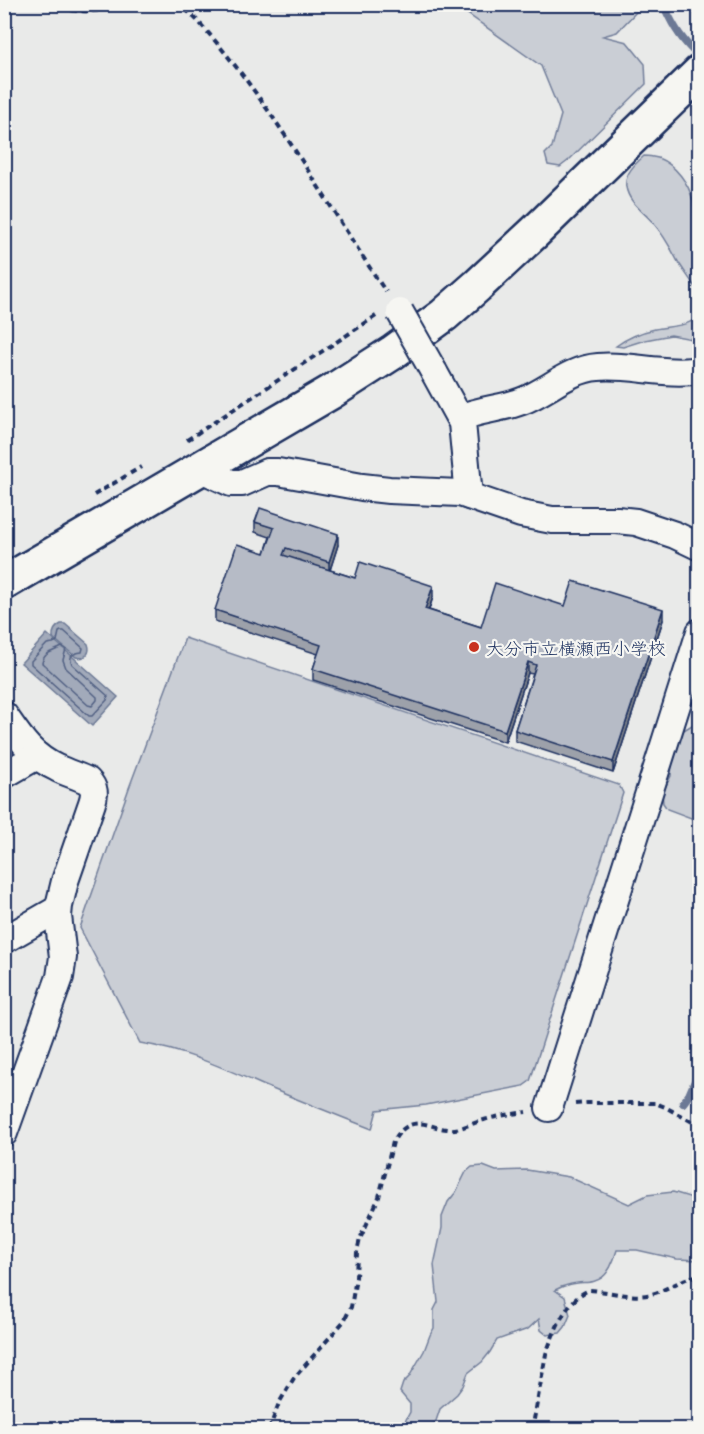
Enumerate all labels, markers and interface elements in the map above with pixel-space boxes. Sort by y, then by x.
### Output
place label: 大分市立横瀬西小学校 [486,634,666,661]
marker: 大分市立横瀬西小学校 [467,640,481,654]

